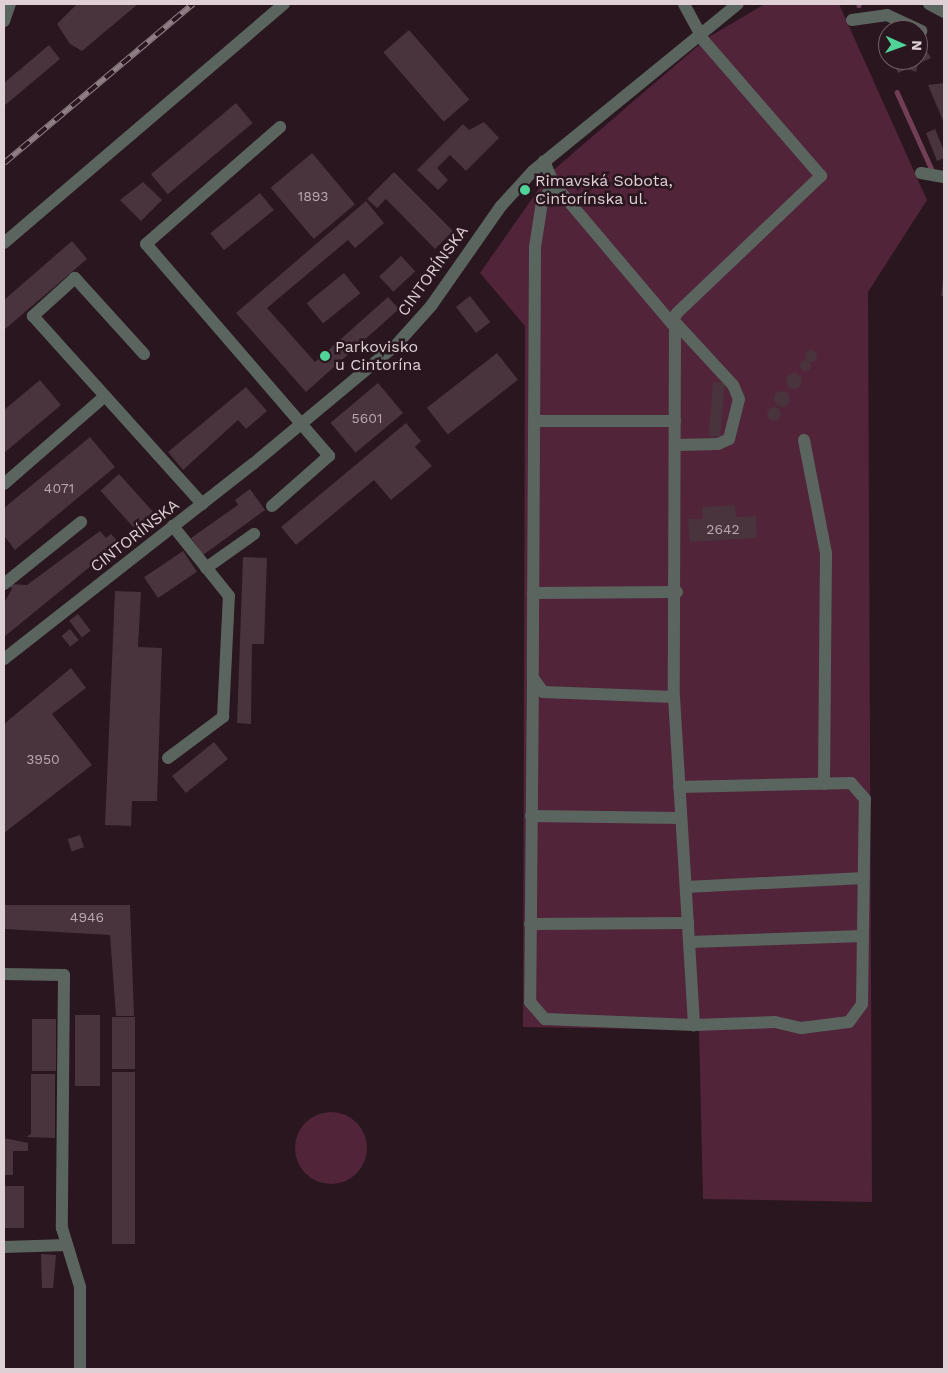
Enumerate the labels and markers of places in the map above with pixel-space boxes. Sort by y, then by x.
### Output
place label: Rimavská Sobota, Cintorínska ul. [535,171,673,209]
marker: Rimavská Sobota, Cintorínska ul. [519,184,531,196]
place label: Parkovisko u Cintorína [335,337,421,375]
marker: Parkovisko u Cintorína [319,350,331,362]

